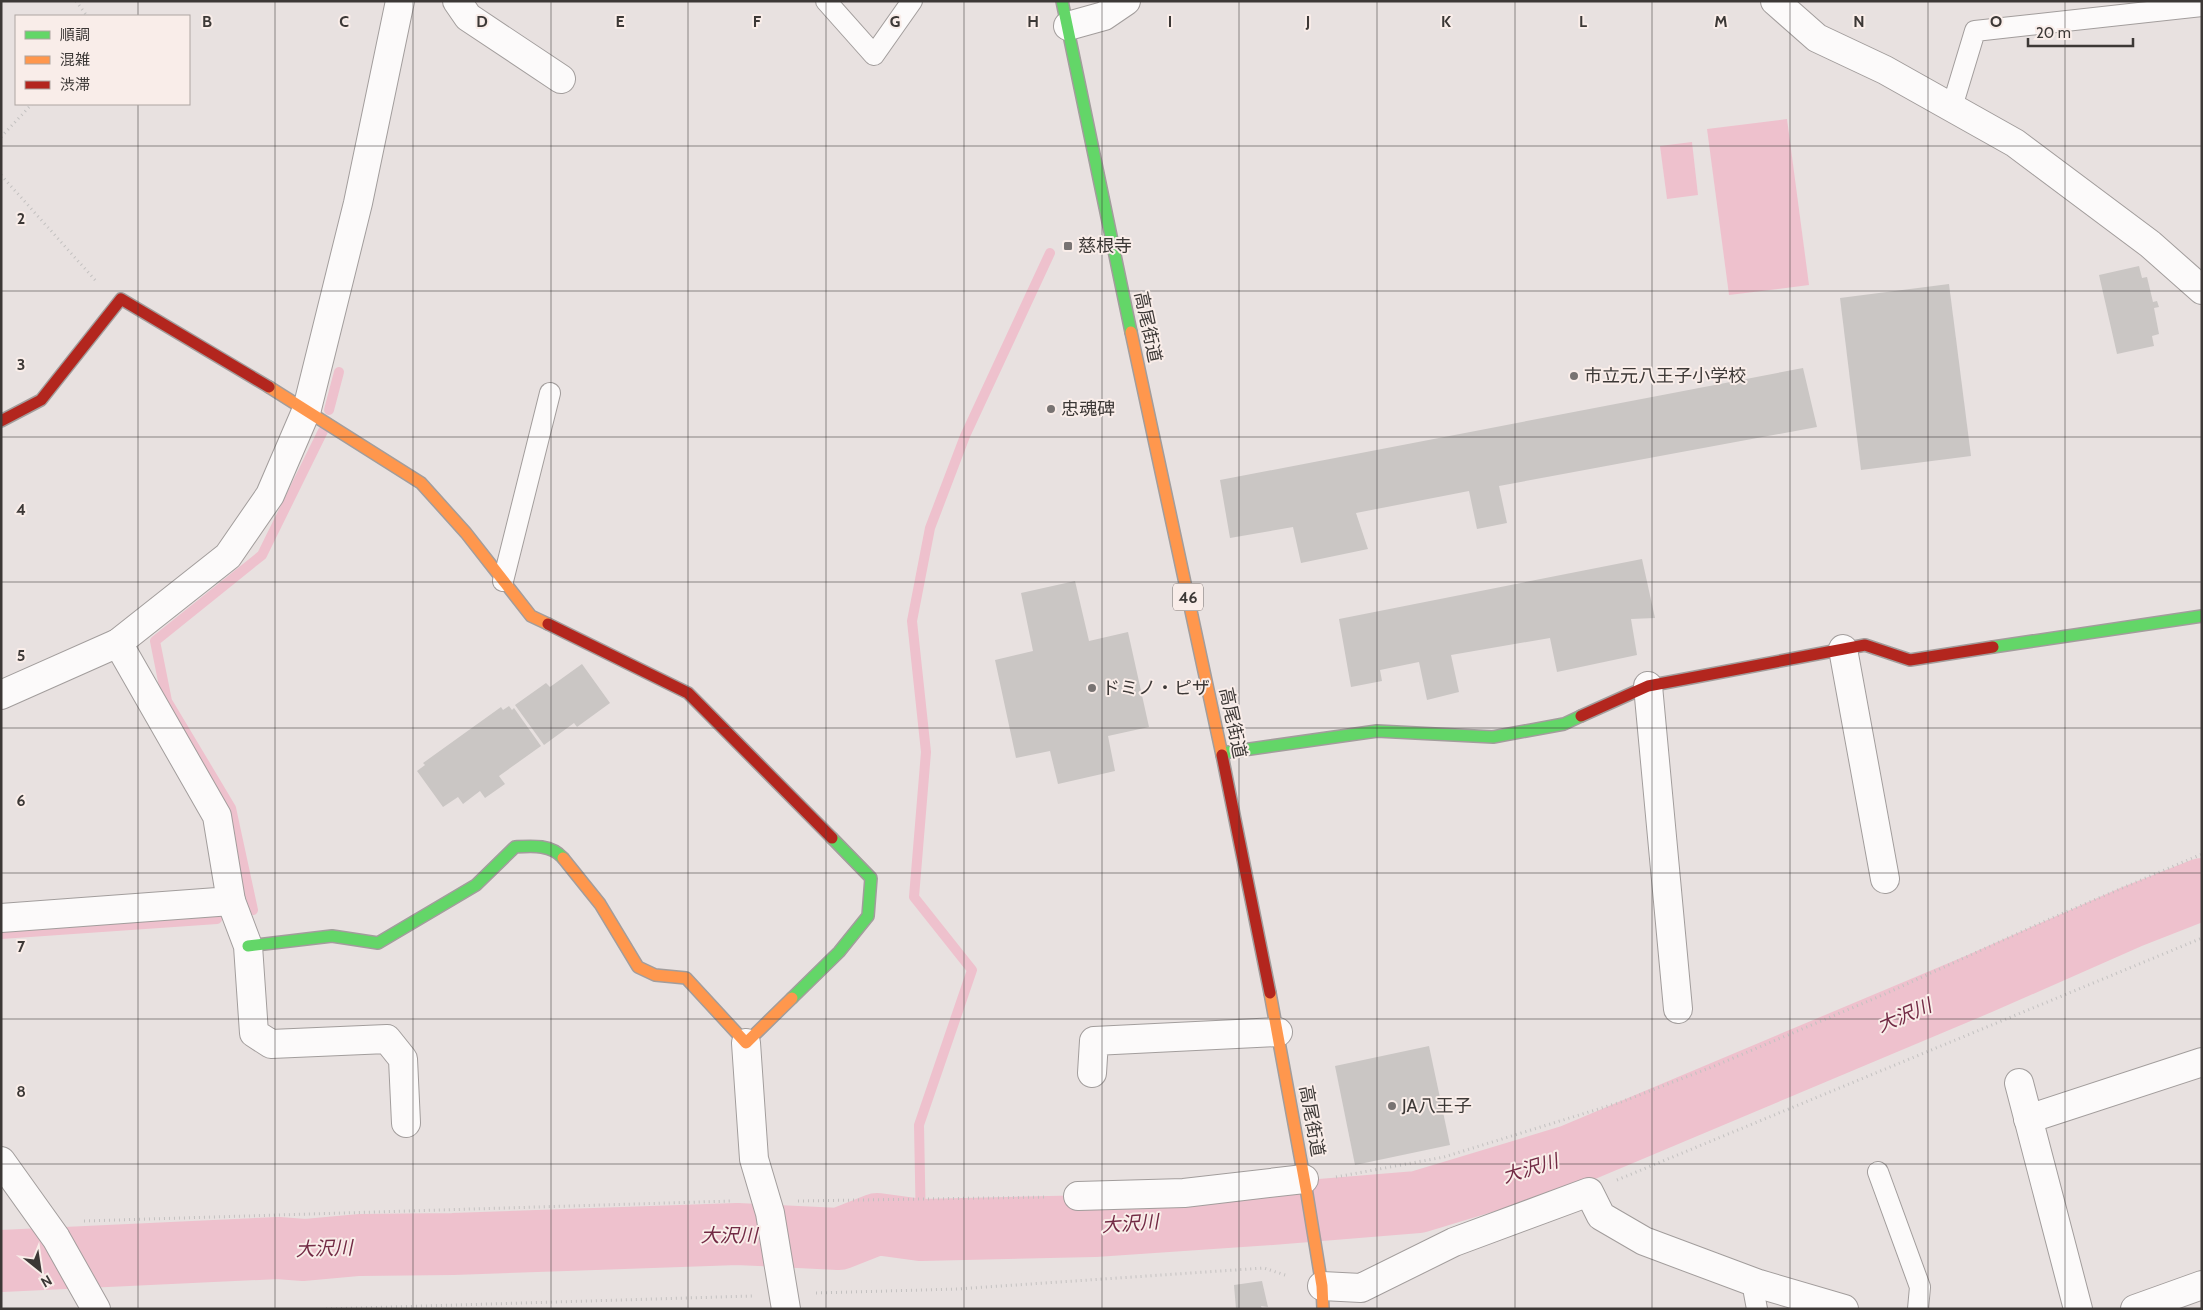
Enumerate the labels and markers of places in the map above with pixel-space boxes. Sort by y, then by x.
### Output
place label: 慈根寺 [1078,235,1132,257]
marker: 慈根寺 [1062,240,1074,252]
place label: 市立元八王子小学校 [1584,365,1746,387]
marker: 市立元八王子小学校 [1568,370,1580,382]
place label: 忠魂碑 [1061,398,1115,420]
marker: 忠魂碑 [1045,403,1057,415]
place label: ドミノ・ピザ [1102,677,1210,699]
marker: ドミノ・ピザ [1086,682,1098,694]
place label: JA八王子 [1401,1095,1472,1117]
marker: JA八王子 [1386,1100,1398,1112]

